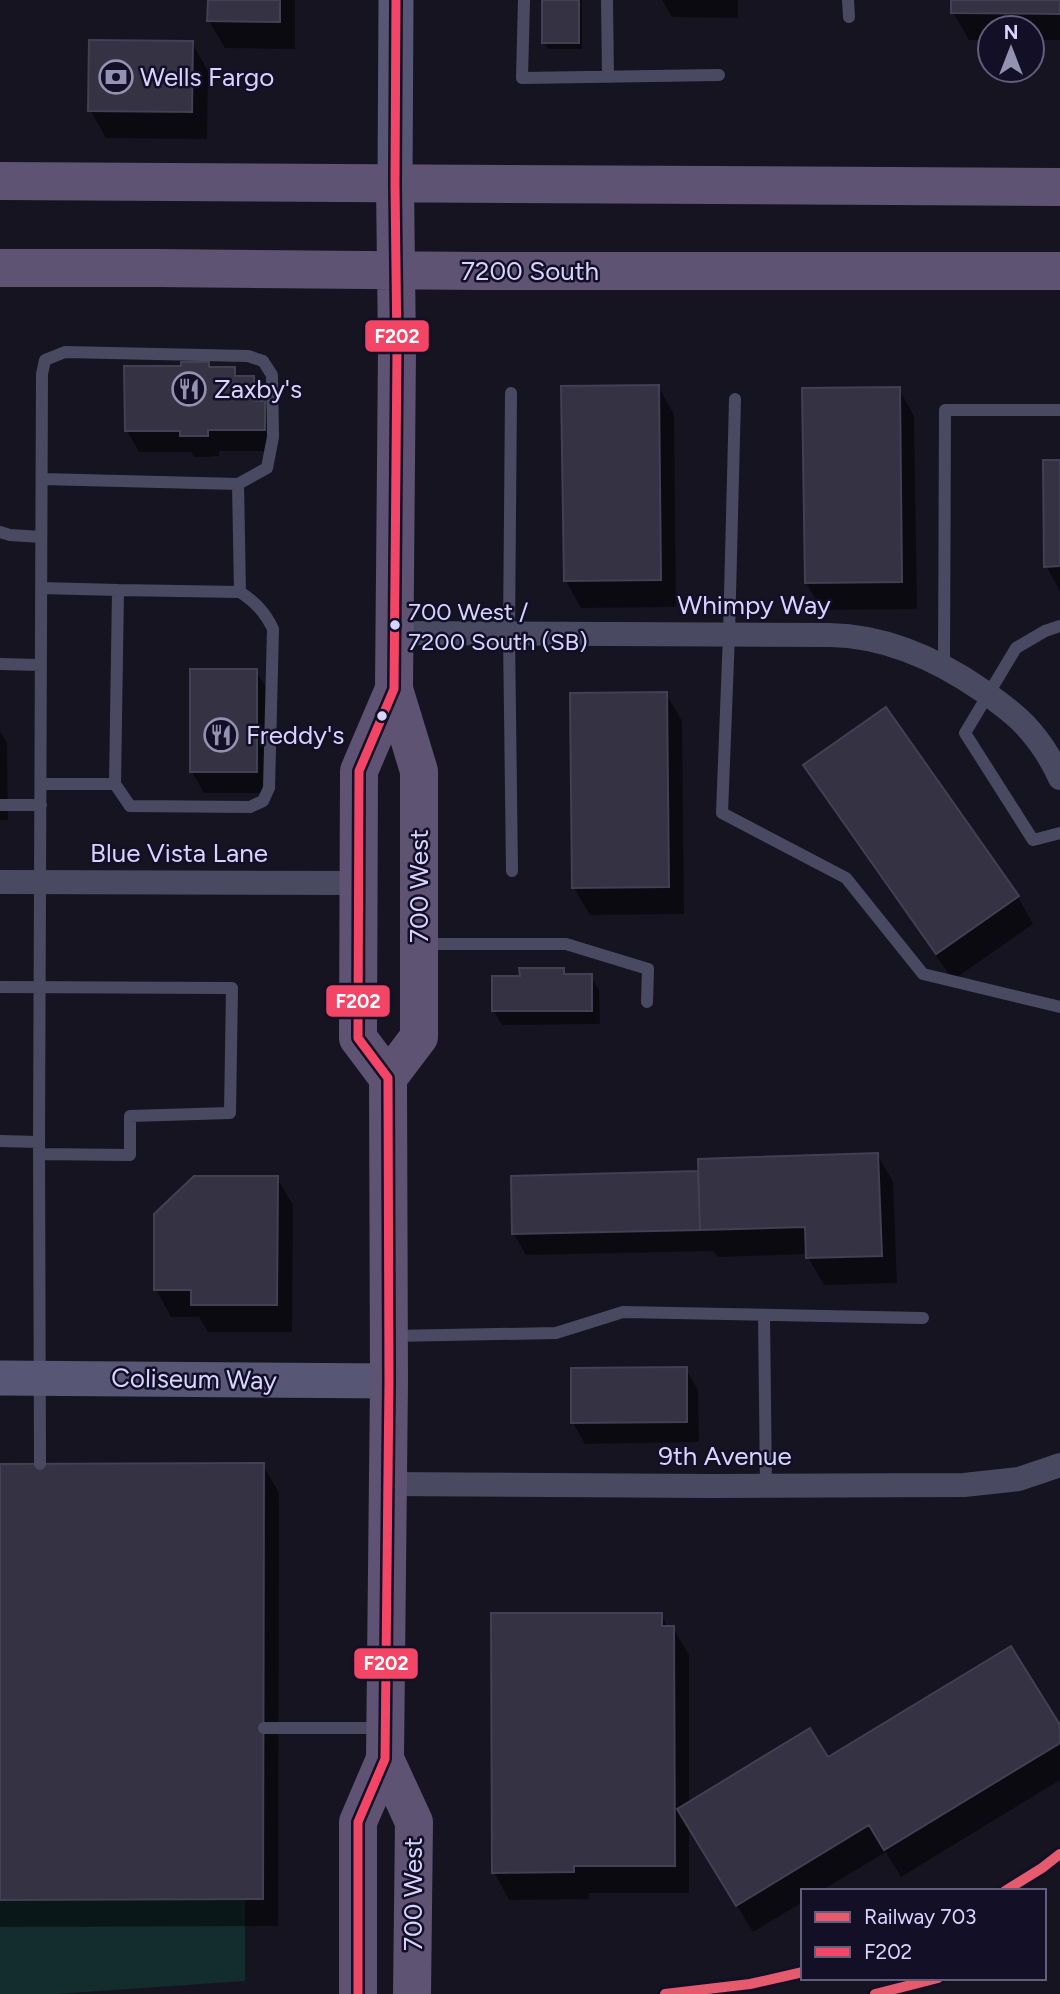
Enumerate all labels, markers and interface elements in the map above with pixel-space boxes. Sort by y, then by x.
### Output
north arrow [976,14,1046,84]
text: N [1004,21,1018,44]
bank icon: Wells Fargo [97,58,135,96]
place label: Wells Fargo [140,61,274,93]
street label: 7200 South [461,255,599,287]
line badge: F202 [364,319,430,353]
text: F202 [375,325,419,348]
restaurant icon: Zaxby's [170,370,208,408]
place label: Zaxby's [214,373,302,405]
street label: Whimpy Way [677,589,831,621]
place label: 700 West / 7200 South (SB) [408,597,588,656]
marker: 700 West / 7200 South (SB) [388,618,402,632]
unlabelled marker [375,709,389,723]
restaurant icon: Freddy's [202,716,240,754]
place label: Freddy's [246,719,344,751]
street label: 700 West [403,829,435,943]
street label: Blue Vista Lane [90,837,268,869]
line badge: F202 [325,984,391,1018]
text: F202 [336,990,380,1013]
street label: Coliseum Way [111,1362,277,1396]
street label: 9th Avenue [658,1440,792,1472]
line badge: F202 [353,1647,419,1680]
text: F202 [364,1652,408,1675]
street label: 700 West [397,1837,429,1951]
legend [801,1889,1046,1980]
text: Railway 703 [864,1904,977,1929]
text: F202 [864,1939,912,1964]

